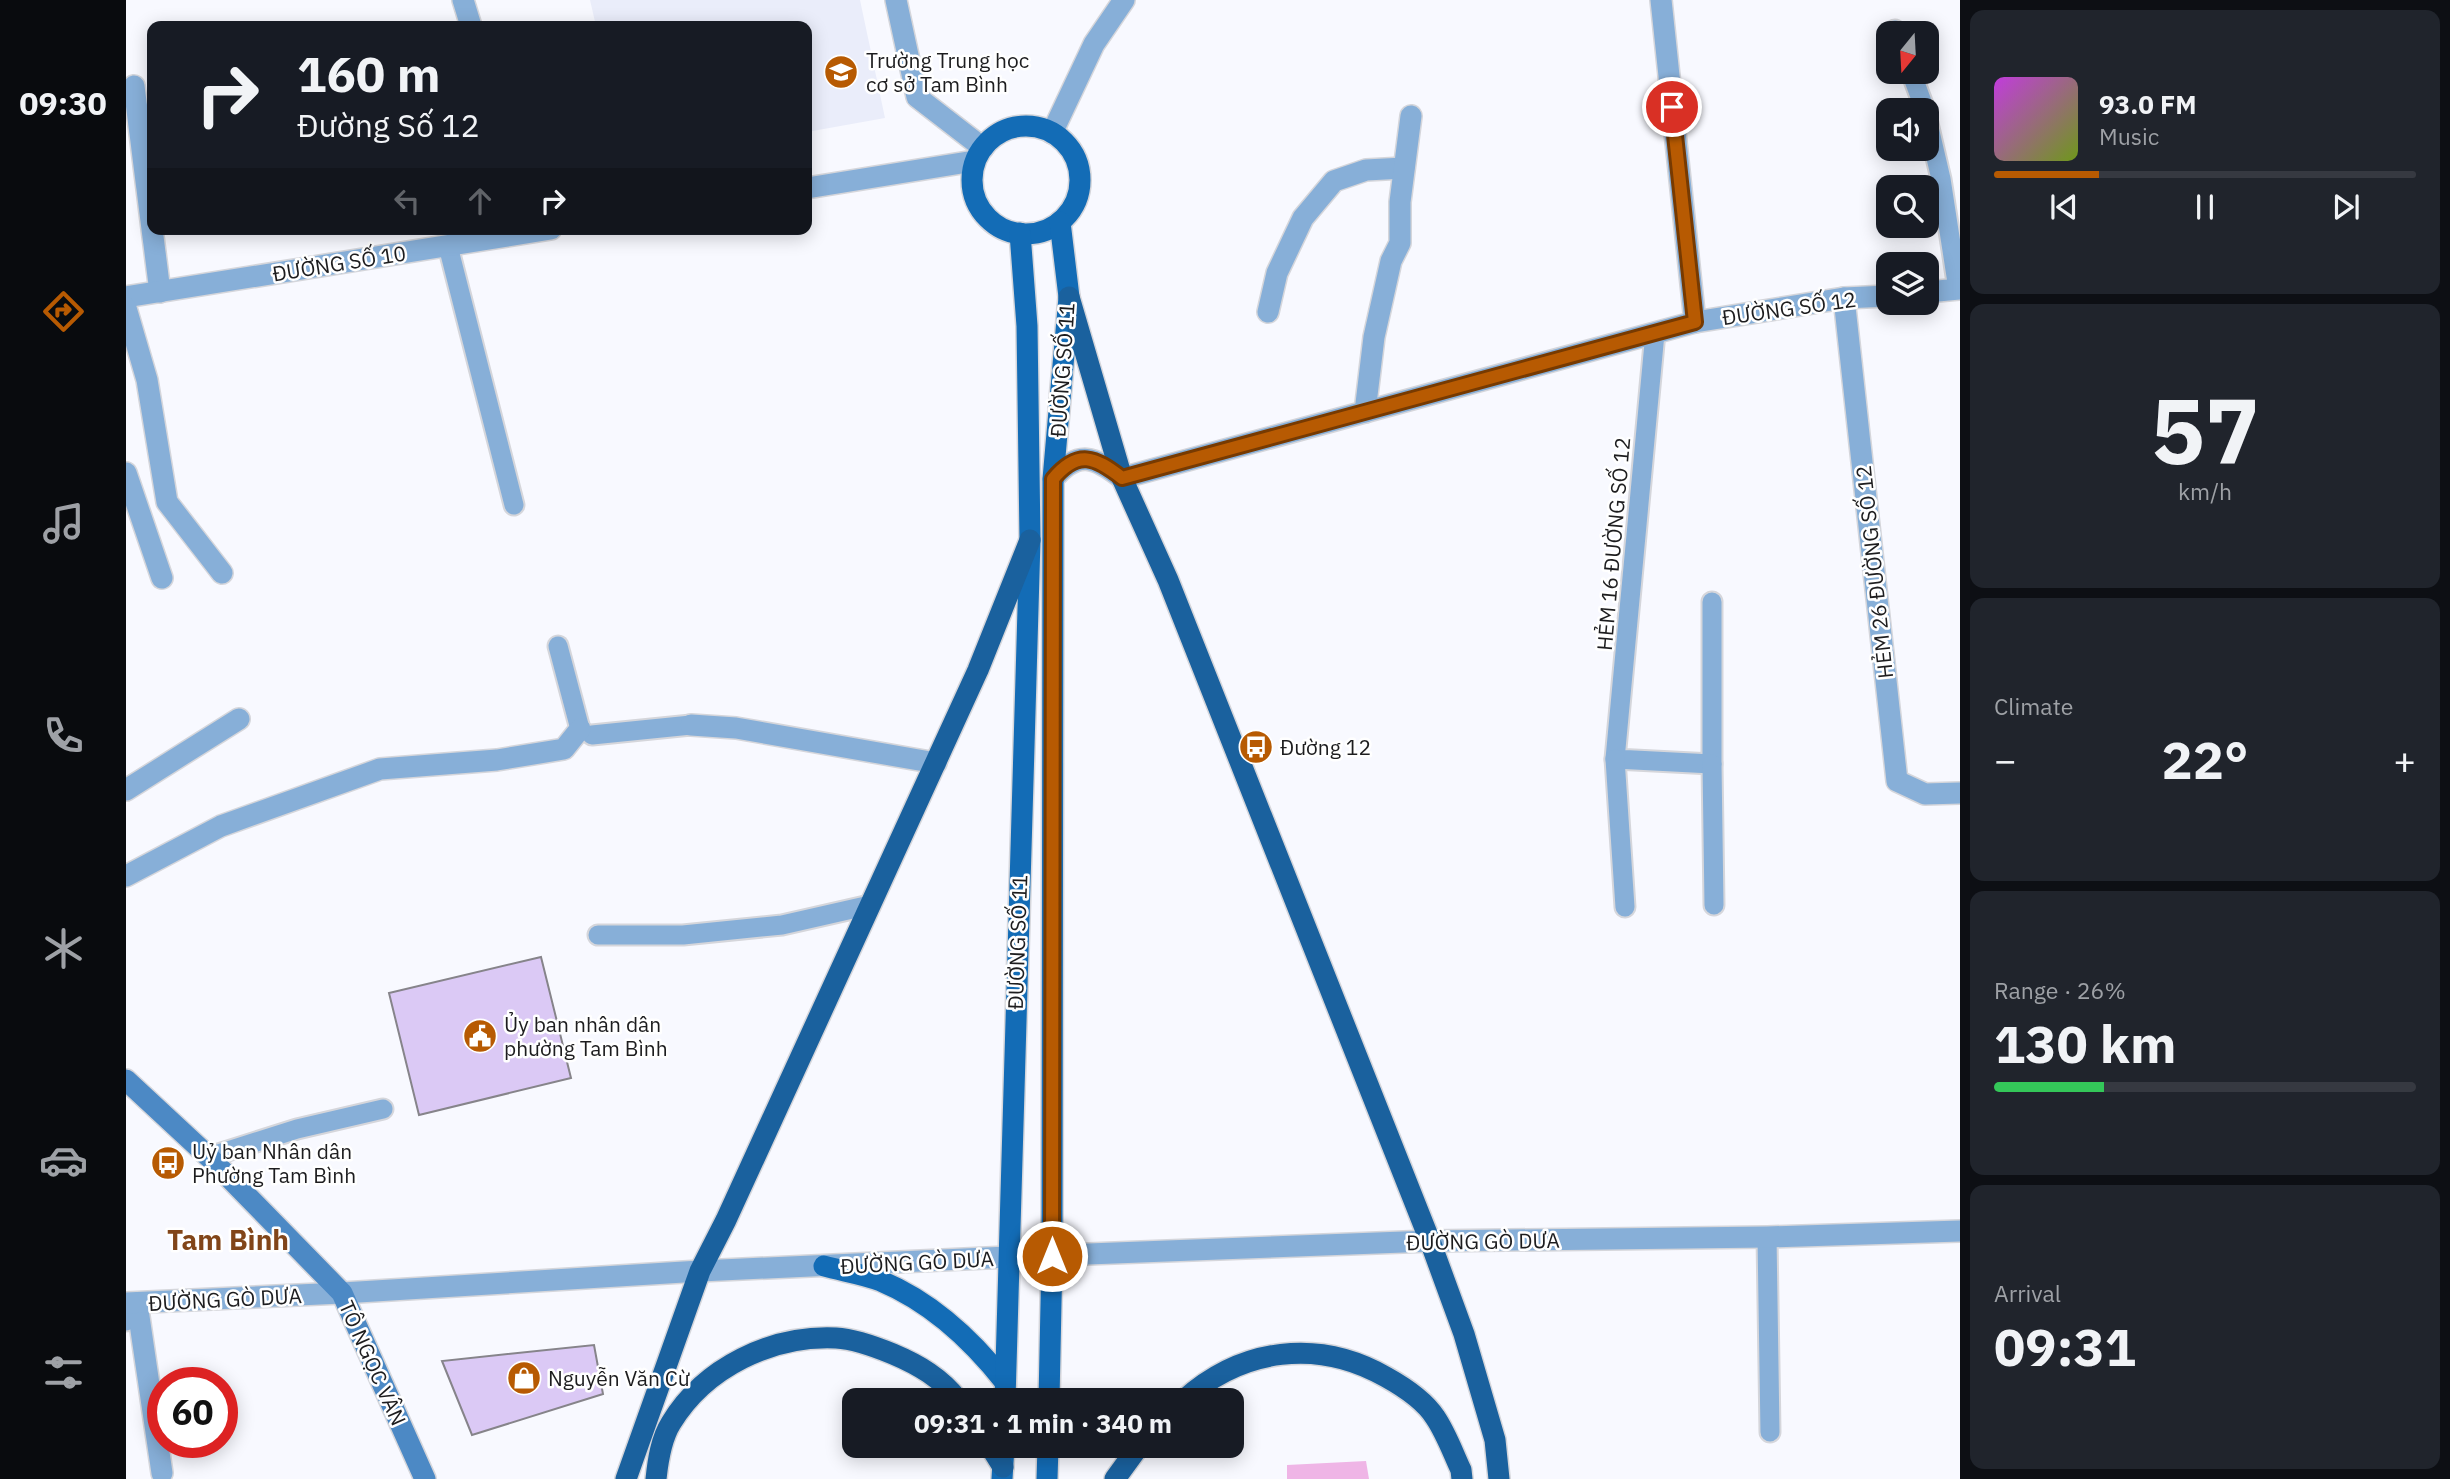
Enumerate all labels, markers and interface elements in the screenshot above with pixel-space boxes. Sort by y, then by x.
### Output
north arrow [1876,21,1939,84]
map controls [1876,21,1939,315]
text: 160 m [297,42,441,105]
place label: Trường Trung học cơ sở Tam Bình [866,46,1029,98]
icon: right [182,49,273,140]
school or university icon: Trường Trung học cơ sở Tam Bình [822,53,860,91]
pin [1642,77,1702,137]
text: 09:30 [19,82,107,124]
text: 93.0 FM [2099,87,2197,121]
icon: arrive [1653,88,1691,126]
button: sound [1876,98,1939,161]
text: Đường Số 12 [297,104,480,146]
text: Music [2099,121,2159,151]
button: search [1876,175,1939,238]
icon: left [388,182,426,220]
icon: ahead [461,182,499,220]
icon: right [534,182,572,220]
icon: previous [2045,188,2083,226]
icon: pause [2186,188,2224,226]
icon: next [2327,188,2365,226]
street label: ĐƯỜNG SỐ 10 [270,238,408,287]
button: layers [1876,252,1939,315]
street label: ĐƯỜNG SỐ 12 [1720,284,1858,331]
icon: directions [39,287,88,336]
street label: ĐƯỜNG SỐ 11 [1042,302,1081,438]
text: 57 [2150,371,2260,489]
street label: HẺM 16 ĐƯỜNG SỐ 12 [1589,436,1636,652]
street label: HẺM 26 ĐƯỜNG SỐ 12 [1848,464,1899,680]
text: km/h [2178,476,2232,506]
icon: music [39,499,88,548]
text: Climate [1994,691,2073,721]
icon: phone [39,711,88,760]
text: 22° [2162,726,2248,793]
bus stop icon: Đường 12 [1237,728,1275,766]
place label: Đường 12 [1280,733,1371,761]
text: − [1994,735,2017,784]
text: + [2393,735,2416,784]
street label: ĐƯỜNG SỐ 11 [1000,874,1033,1010]
icon: climate [39,924,88,973]
text: Range · 26% [1994,975,2126,1005]
place label: Ủy ban nhân dân phường Tam Bình [504,1010,668,1062]
text: 130 km [1994,1010,2176,1077]
public building icon: Ủy ban nhân dân phường Tam Bình [461,1017,499,1055]
icon: car [39,1136,88,1185]
place label: Uỷ ban Nhân dân Phường Tam Bình [192,1137,356,1189]
bus stop icon: Uỷ ban Nhân dân Phường Tam Bình [149,1144,187,1182]
position arrow [1015,1219,1089,1293]
district label: Tam Bình [167,1221,289,1258]
street label: ĐƯỜNG GÒ DƯA [1406,1226,1560,1256]
street label: ĐƯỜNG GÒ DƯA [840,1244,994,1280]
text: Arrival [1994,1278,2061,1308]
street label: ĐƯỜNG GÒ DƯA [148,1281,302,1317]
street label: TÔ NGỌC VÂN [333,1296,413,1430]
text: 09:31 [1994,1313,2136,1380]
icon: filters [39,1348,88,1397]
shop icon: Nguyễn Văn Cừ [505,1359,543,1397]
place label: Nguyễn Văn Cừ [548,1364,690,1392]
speed limit sign: 60 [147,1367,238,1458]
text: 09:31 · 1 min · 340 m [914,1406,1172,1440]

